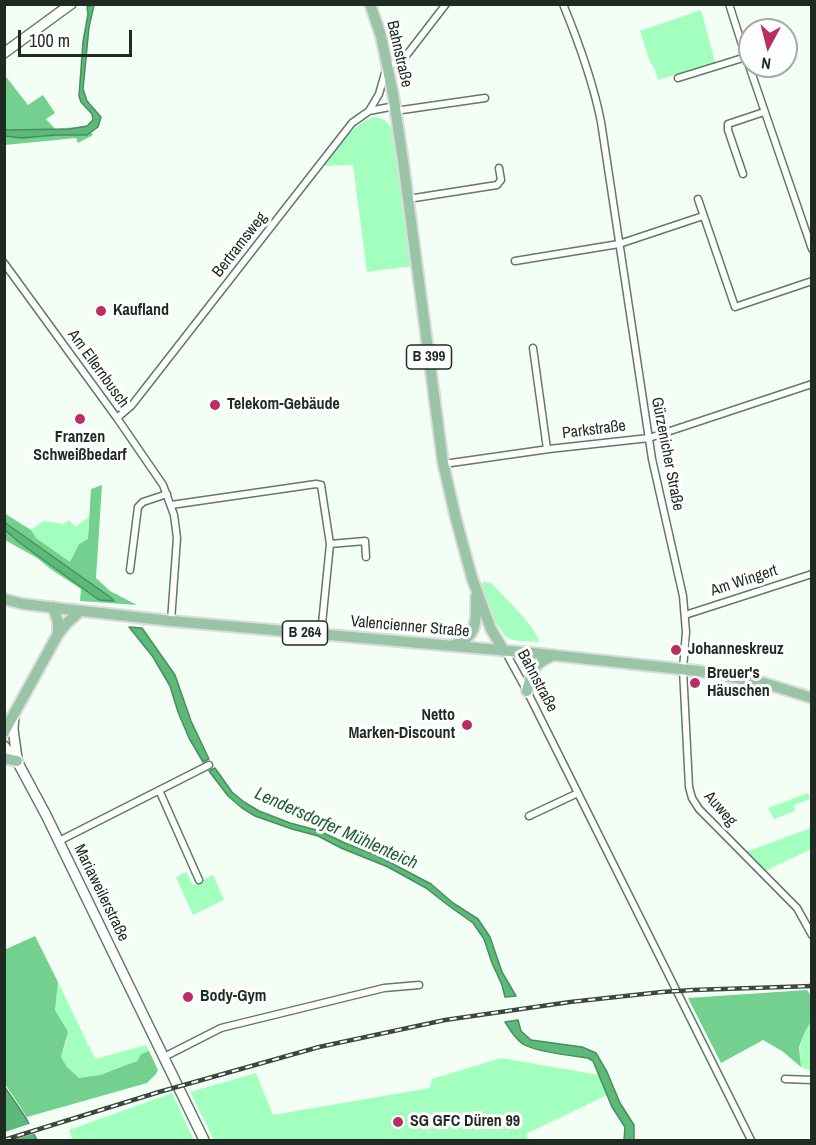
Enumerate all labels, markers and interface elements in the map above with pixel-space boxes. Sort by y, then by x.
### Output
scale bar [21,18,135,56]
north arrow [738,18,798,78]
street label: Bahnstraße [382,19,416,89]
text: 100 m [29,28,70,53]
text: N [760,52,772,75]
street label: Bertramsweg [209,209,271,281]
place label: Kaufland [113,301,169,321]
marker: Kaufland [94,304,108,318]
street label: Am Ellernbusch [63,326,133,412]
road number: B 399 [406,345,452,369]
place label: Telekom-Gebäude [227,395,340,415]
street label: Gürzenicher Straße [647,396,687,512]
marker: Telekom-Gebäude [208,398,222,412]
marker: Franzen Schweißbedarf [73,412,87,426]
street label: Parkstraße [561,417,627,443]
place label: Franzen Schweißbedarf [33,428,127,466]
street label: Am Wingert [708,561,780,601]
street label: Valencienner Straße [350,612,470,642]
road number: B 264 [282,621,328,645]
place label: Johanneskreuz [688,640,784,660]
marker: Johanneskreuz [669,643,683,657]
street label: Bahnstraße [513,647,561,715]
place label: Breuer's Häuschen [707,664,770,702]
marker: Breuer's Häuschen [688,676,702,690]
place label: Netto Marken-Discount [349,706,455,744]
marker: Netto Marken-Discount [460,718,474,732]
water label: Lendersdorfer Mühlenteich [251,783,421,875]
street label: Auweg [700,788,740,830]
street label: Mariaweilerstraße [69,841,133,945]
place label: Body-Gym [200,987,266,1007]
marker: Body-Gym [181,990,195,1004]
place label: SG GFC Düren 99 [410,1112,520,1132]
marker: SG GFC Düren 99 [391,1115,405,1129]

